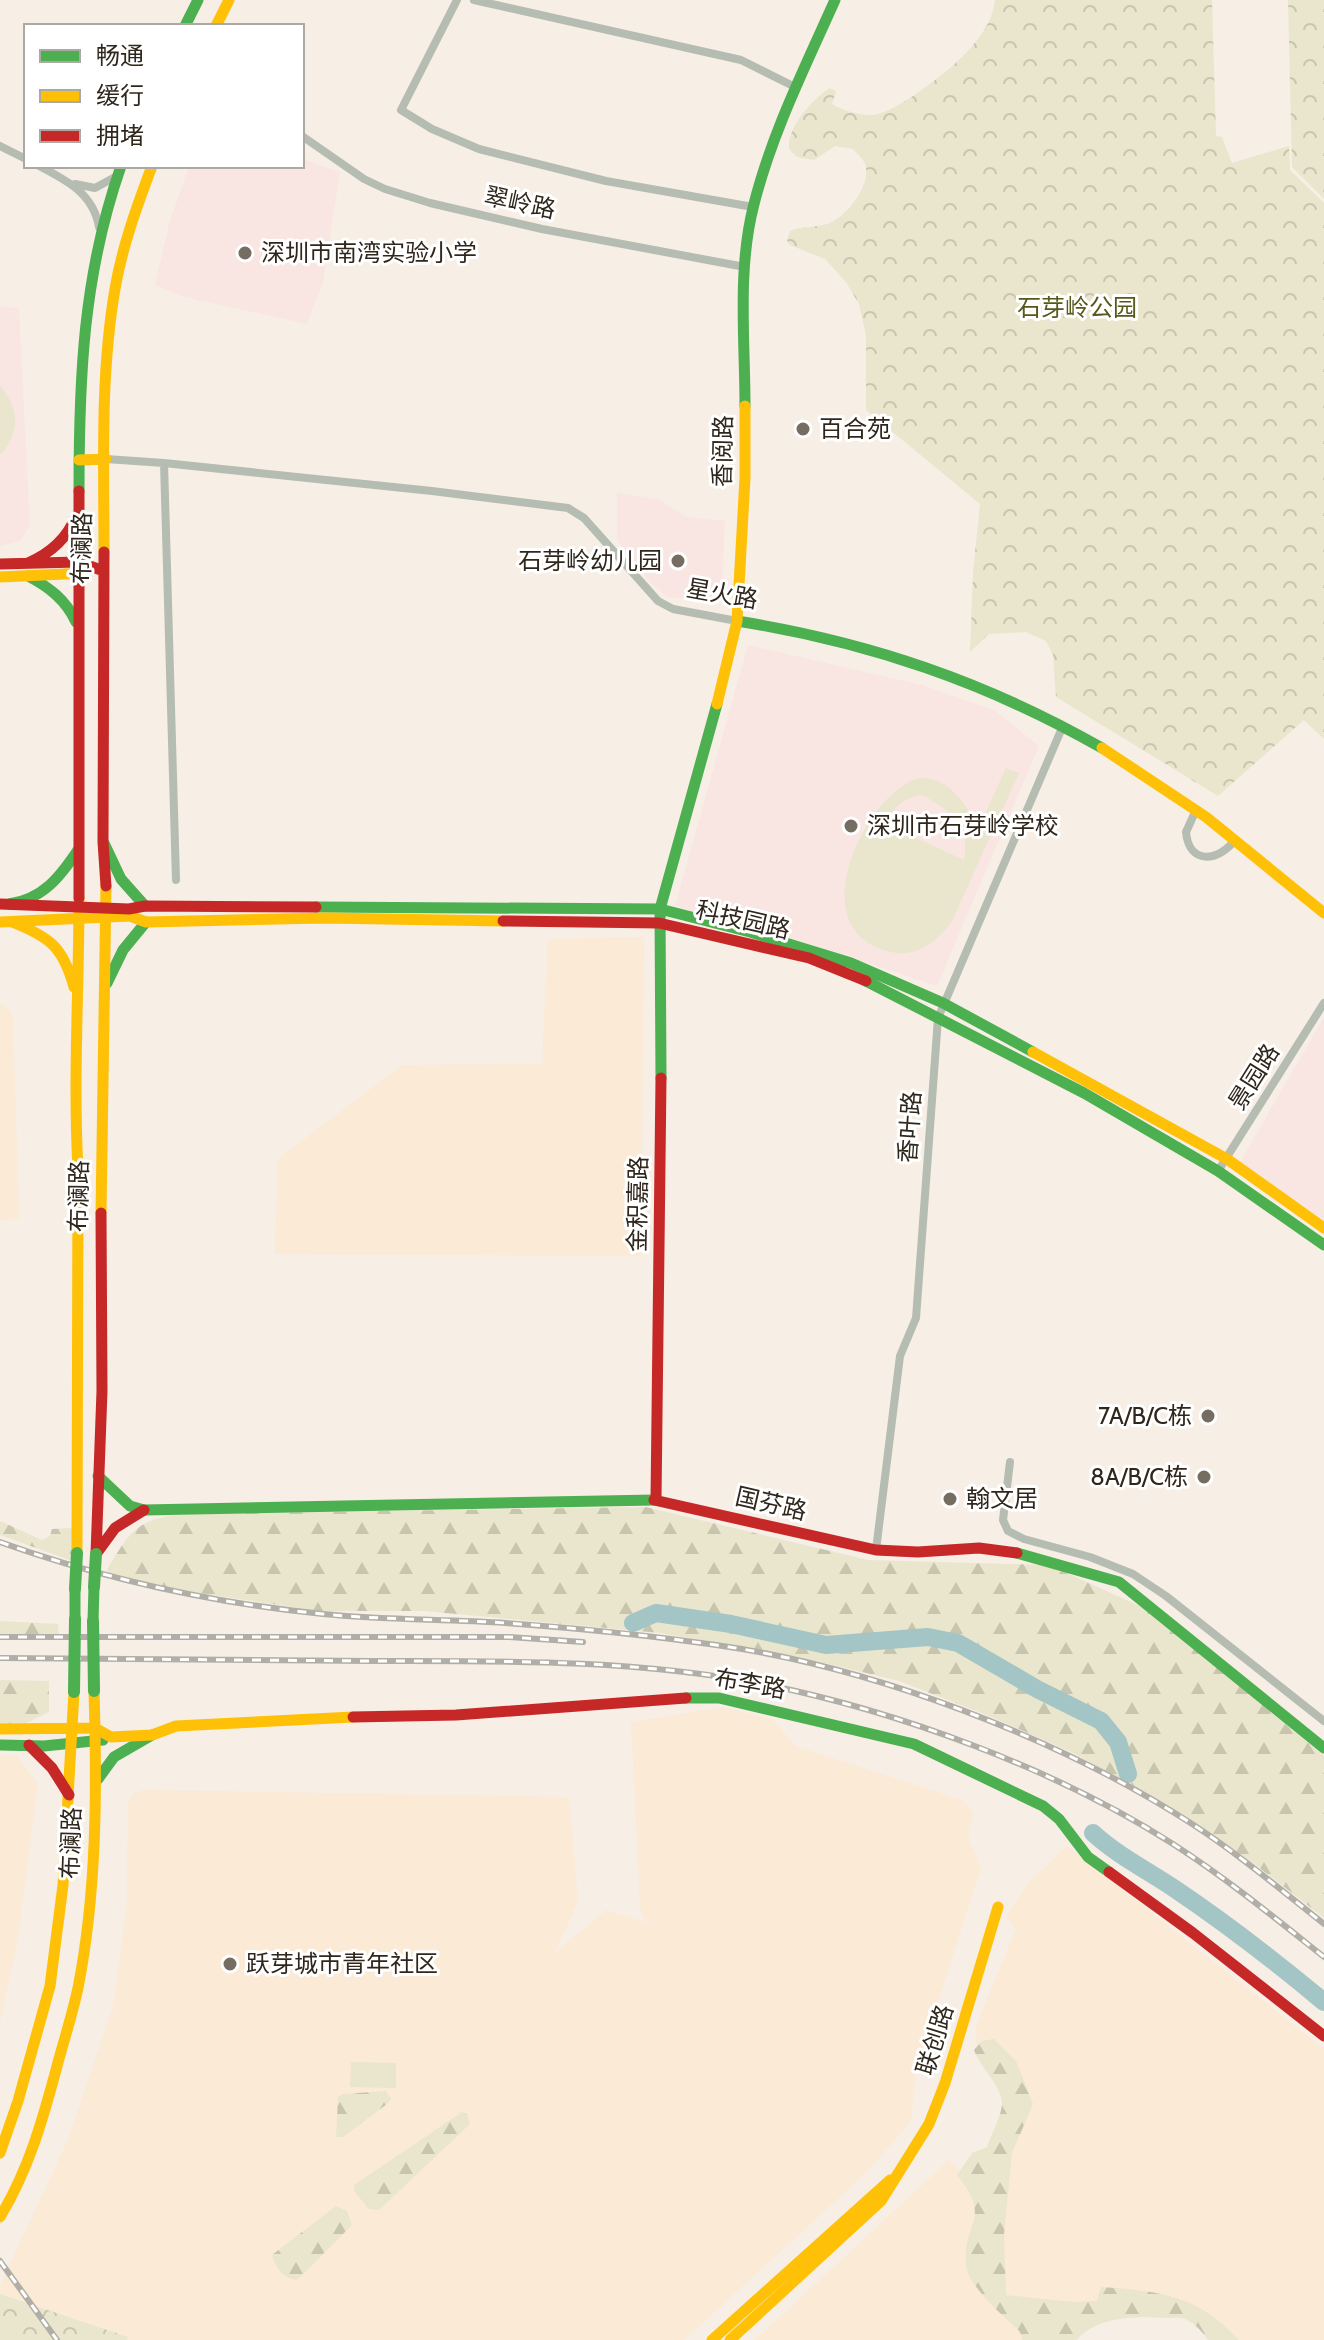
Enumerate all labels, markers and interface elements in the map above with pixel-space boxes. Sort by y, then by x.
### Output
legend [24,24,304,168]
text: 畅通 [96,41,144,70]
text: 缓行 [96,81,144,110]
text: 拥堵 [96,121,144,150]
street label: 翠岭路 [482,181,558,224]
place label: 深圳市南湾实验小学 [261,238,477,267]
marker: 深圳市南湾实验小学 [236,244,254,262]
park label: 石芽岭公园 [1017,293,1137,322]
place label: 百合苑 [819,414,891,443]
street label: 香阅路 [707,415,738,487]
marker: 百合苑 [794,420,812,438]
street label: 布澜路 [66,512,97,584]
place label: 石芽岭幼儿园 [518,546,662,575]
marker: 石芽岭幼儿园 [669,552,687,570]
street label: 星火路 [684,573,760,614]
place label: 深圳市石芽岭学校 [867,811,1059,840]
marker: 深圳市石芽岭学校 [842,817,860,835]
street label: 科技园路 [693,895,793,944]
street label: 景园路 [1222,1039,1285,1115]
street label: 香叶路 [893,1090,926,1164]
street label: 金积嘉路 [622,1156,653,1252]
street label: 布澜路 [63,1160,94,1232]
place label: 7A/B/C栋 [1098,1401,1192,1430]
marker: 7A/B/C栋 [1199,1407,1217,1425]
place label: 8A/B/C栋 [1090,1462,1188,1491]
marker: 8A/B/C栋 [1195,1468,1213,1486]
street label: 国芬路 [733,1481,809,1526]
place label: 翰文居 [966,1484,1038,1513]
marker: 翰文居 [941,1490,959,1508]
street label: 布李路 [712,1663,788,1704]
street label: 布澜路 [55,1806,86,1879]
place label: 跃芽城市青年社区 [246,1949,438,1978]
marker: 跃芽城市青年社区 [221,1955,239,1973]
street label: 联创路 [910,2001,959,2079]

